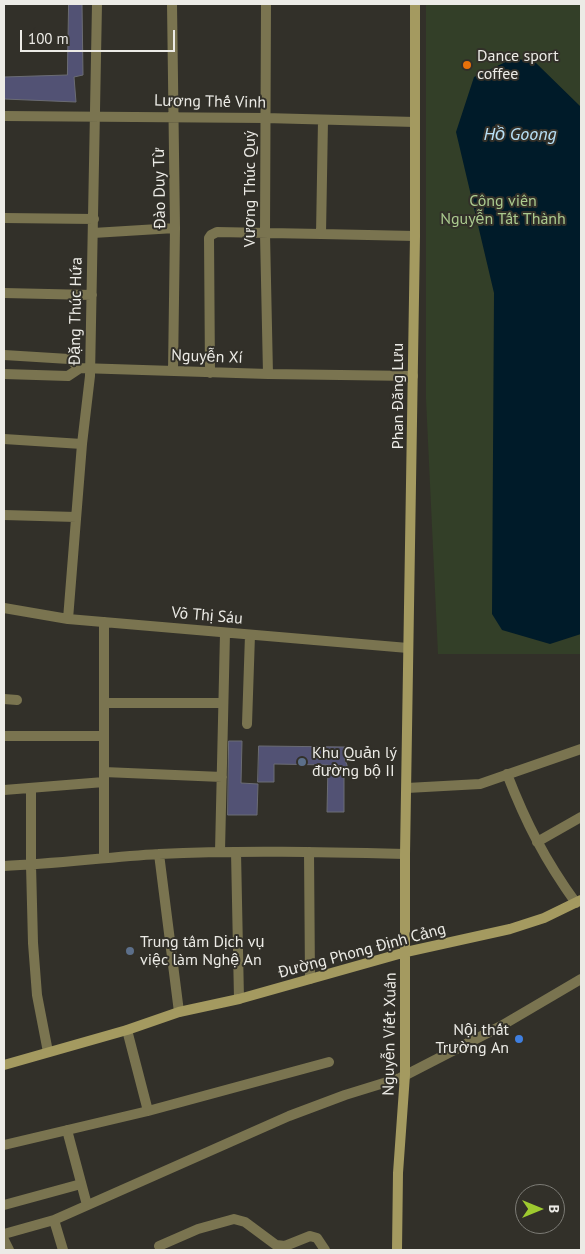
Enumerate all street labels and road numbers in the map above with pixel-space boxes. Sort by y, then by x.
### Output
street label: Lương Thế Vinh [154,91,266,113]
street label: Vương Thúc Quý [240,131,260,247]
street label: Đào Duy Từ [150,147,170,229]
street label: Đặng Thúc Hứa [65,257,87,365]
street label: Phan Đăng Lưu [388,343,408,449]
street label: Nguyễn Xí [171,346,243,368]
street label: Võ Thị Sáu [170,603,244,629]
street label: Đường Phong Định Cảng [276,919,448,983]
street label: Nguyễn Viết Xuân [379,972,401,1096]

